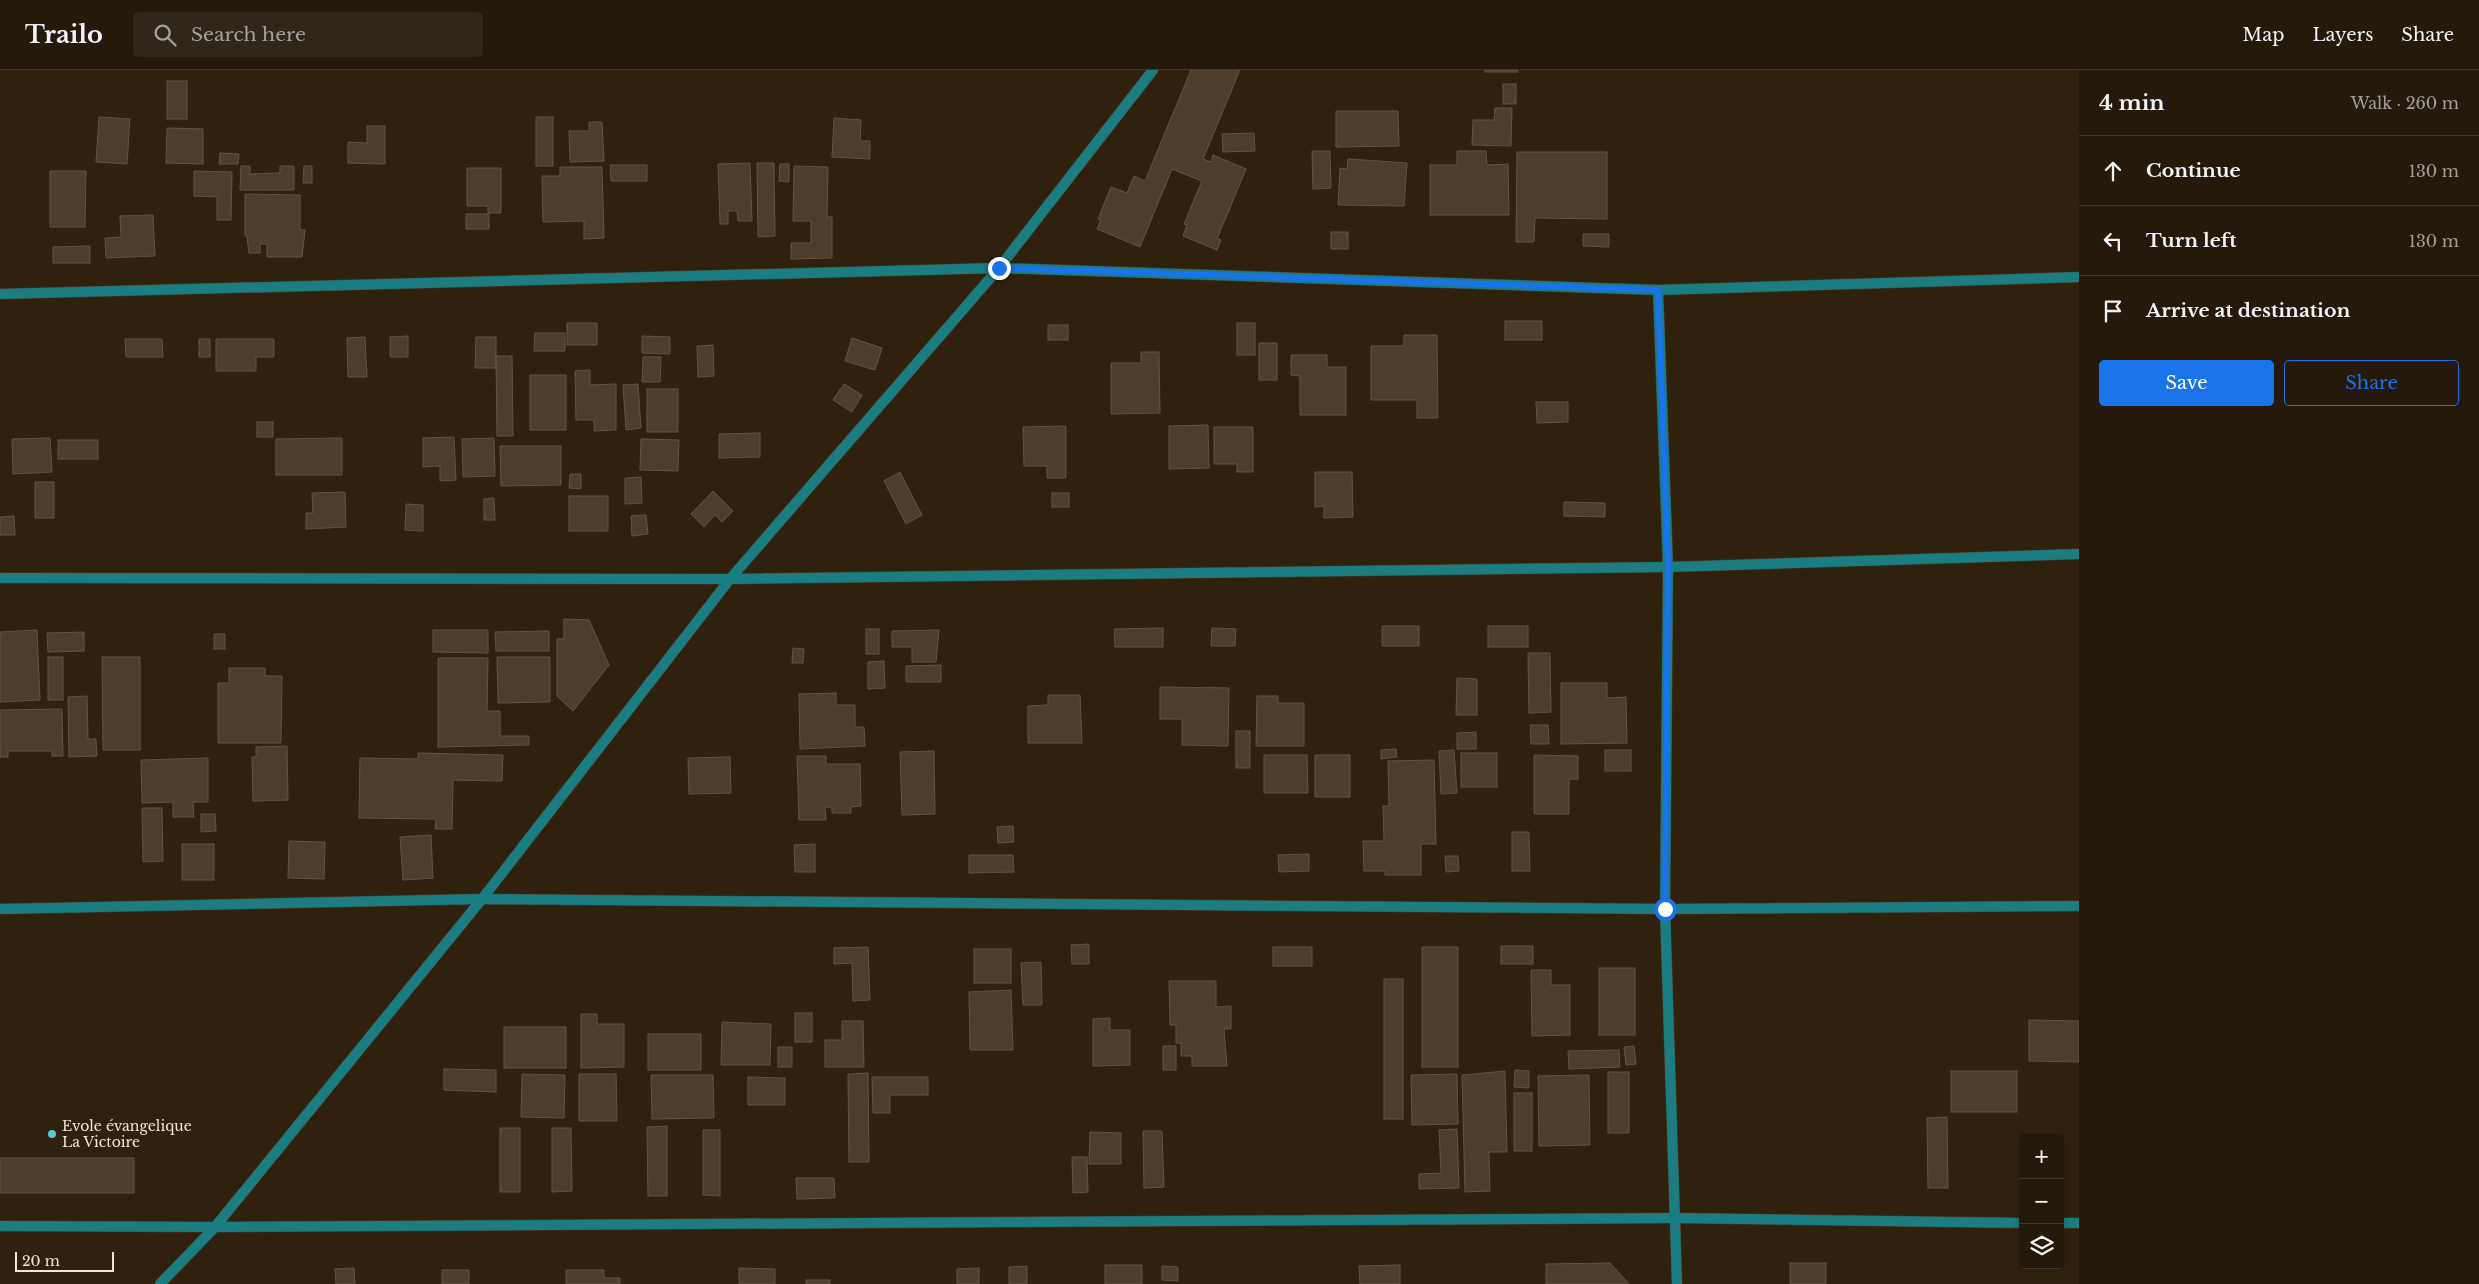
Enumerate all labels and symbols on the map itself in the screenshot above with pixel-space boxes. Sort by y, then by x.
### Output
route end [988,257,1011,280]
route start [1654,898,1677,921]
place label: Evole évangelique La Victoire [62,1117,192,1151]
marker: Evole évangelique La Victoire [46,1128,58,1140]
scale bar [15,1249,114,1272]

